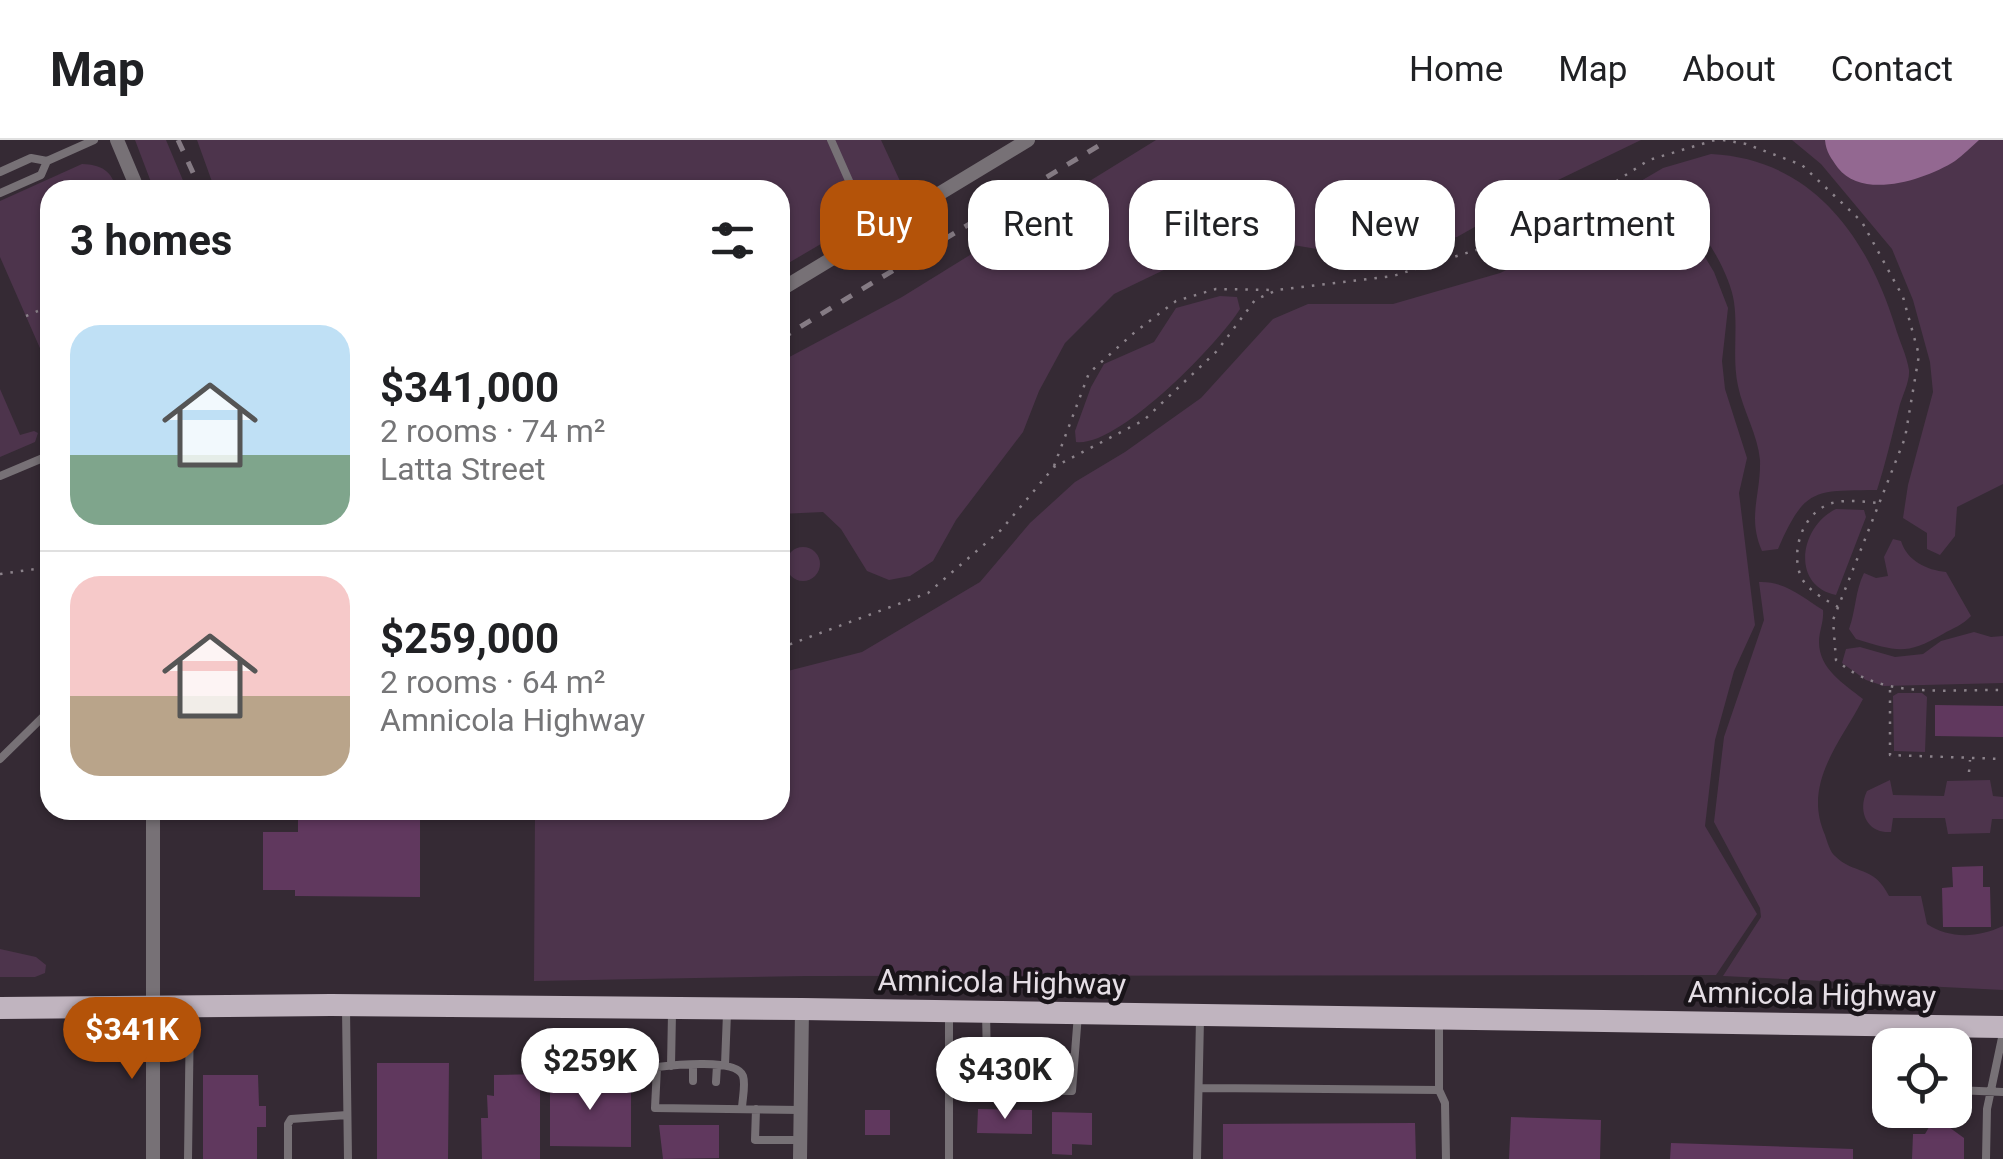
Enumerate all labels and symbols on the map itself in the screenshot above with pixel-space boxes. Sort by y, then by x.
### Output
street label: Amnicola Highway [877,962,1127,1002]
street label: Amnicola Highway [1687,974,1937,1014]
pin: $341K [62,997,202,1082]
pin: $259K [520,1028,660,1113]
pin: $430K [935,1037,1075,1122]

